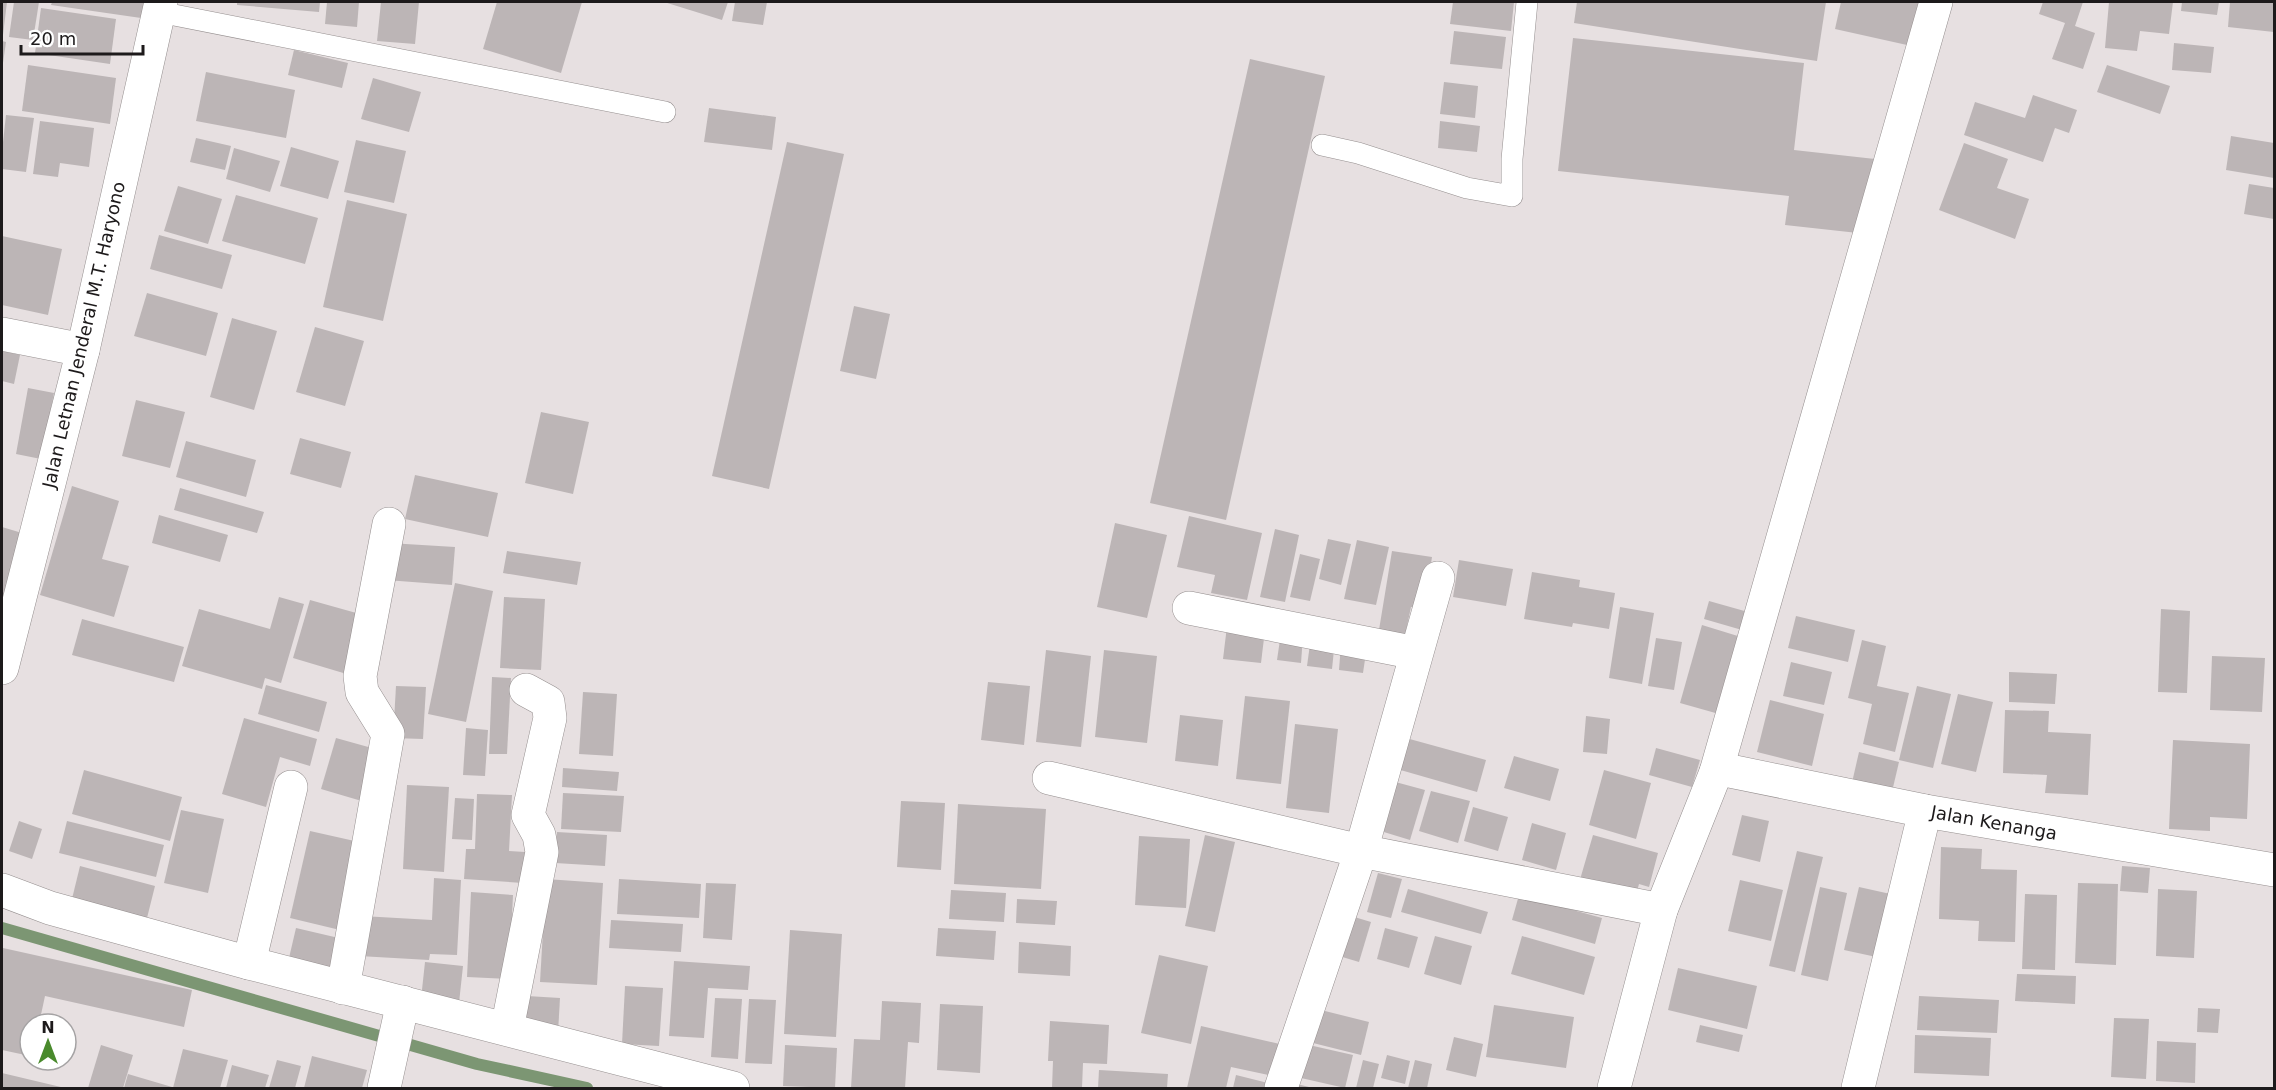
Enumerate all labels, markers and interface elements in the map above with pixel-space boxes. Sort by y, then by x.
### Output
scale bar [21,18,142,56]
text: 20 m [30,28,76,49]
street label: Jalan Letnan Jenderal M.T. Haryono [38,180,129,491]
street label: Jalan Kenanga [1928,801,2059,844]
north arrow [18,1012,78,1072]
text: N [41,1018,55,1037]

